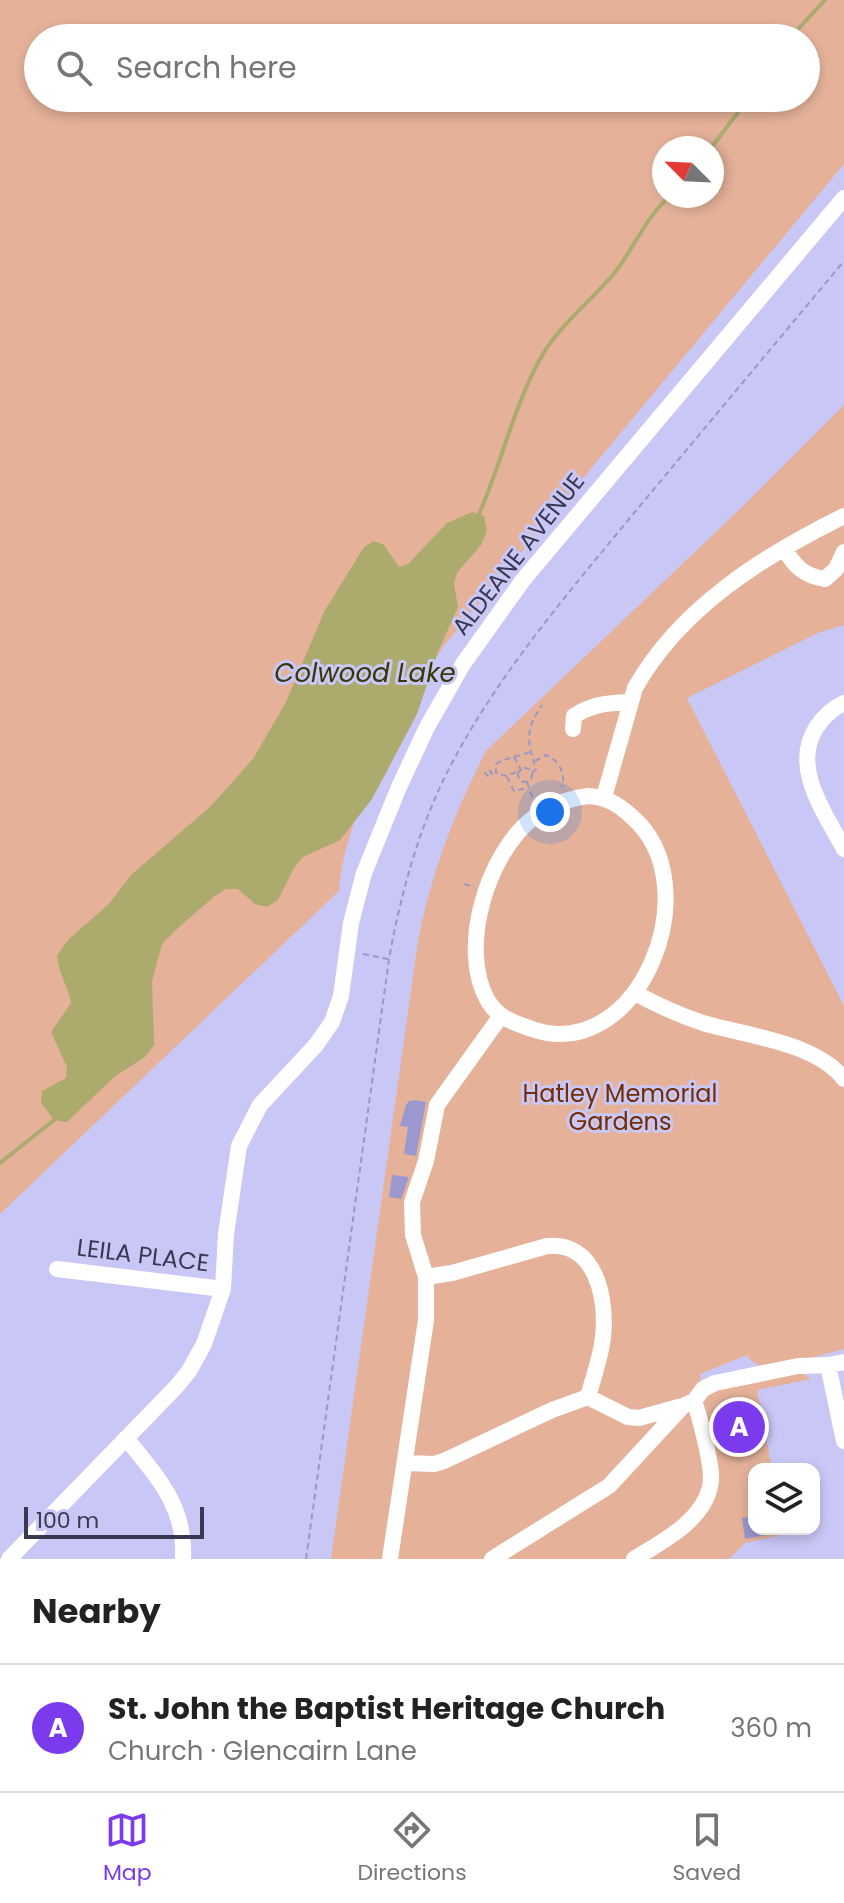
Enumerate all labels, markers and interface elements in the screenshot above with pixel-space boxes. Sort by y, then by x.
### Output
search box [24,24,820,112]
icon: search [52,46,96,90]
text: Search here [116,46,297,89]
north arrow [652,136,724,208]
street label: ALDEANE AVENUE [444,466,592,642]
water label: Colwood Lake [274,655,456,691]
your location [530,792,570,832]
park label: Hatley Memorial Gardens [523,1077,717,1138]
street label: LEILA PLACE [75,1231,211,1279]
pin: A [713,1397,765,1457]
map controls [748,1463,820,1535]
button: layers [748,1463,820,1535]
scale bar [24,1503,204,1539]
text: 100 m [36,1505,99,1536]
text: Nearby [32,1587,161,1635]
text: St. John the Baptist Heritage Church [108,1687,665,1730]
text: A [48,1710,68,1746]
text: 360 m [730,1710,812,1746]
text: Church · Glencairn Lane [108,1733,417,1769]
tab: Map [103,1808,152,1889]
tab: Directions [357,1808,467,1889]
tab: Saved [672,1808,741,1889]

